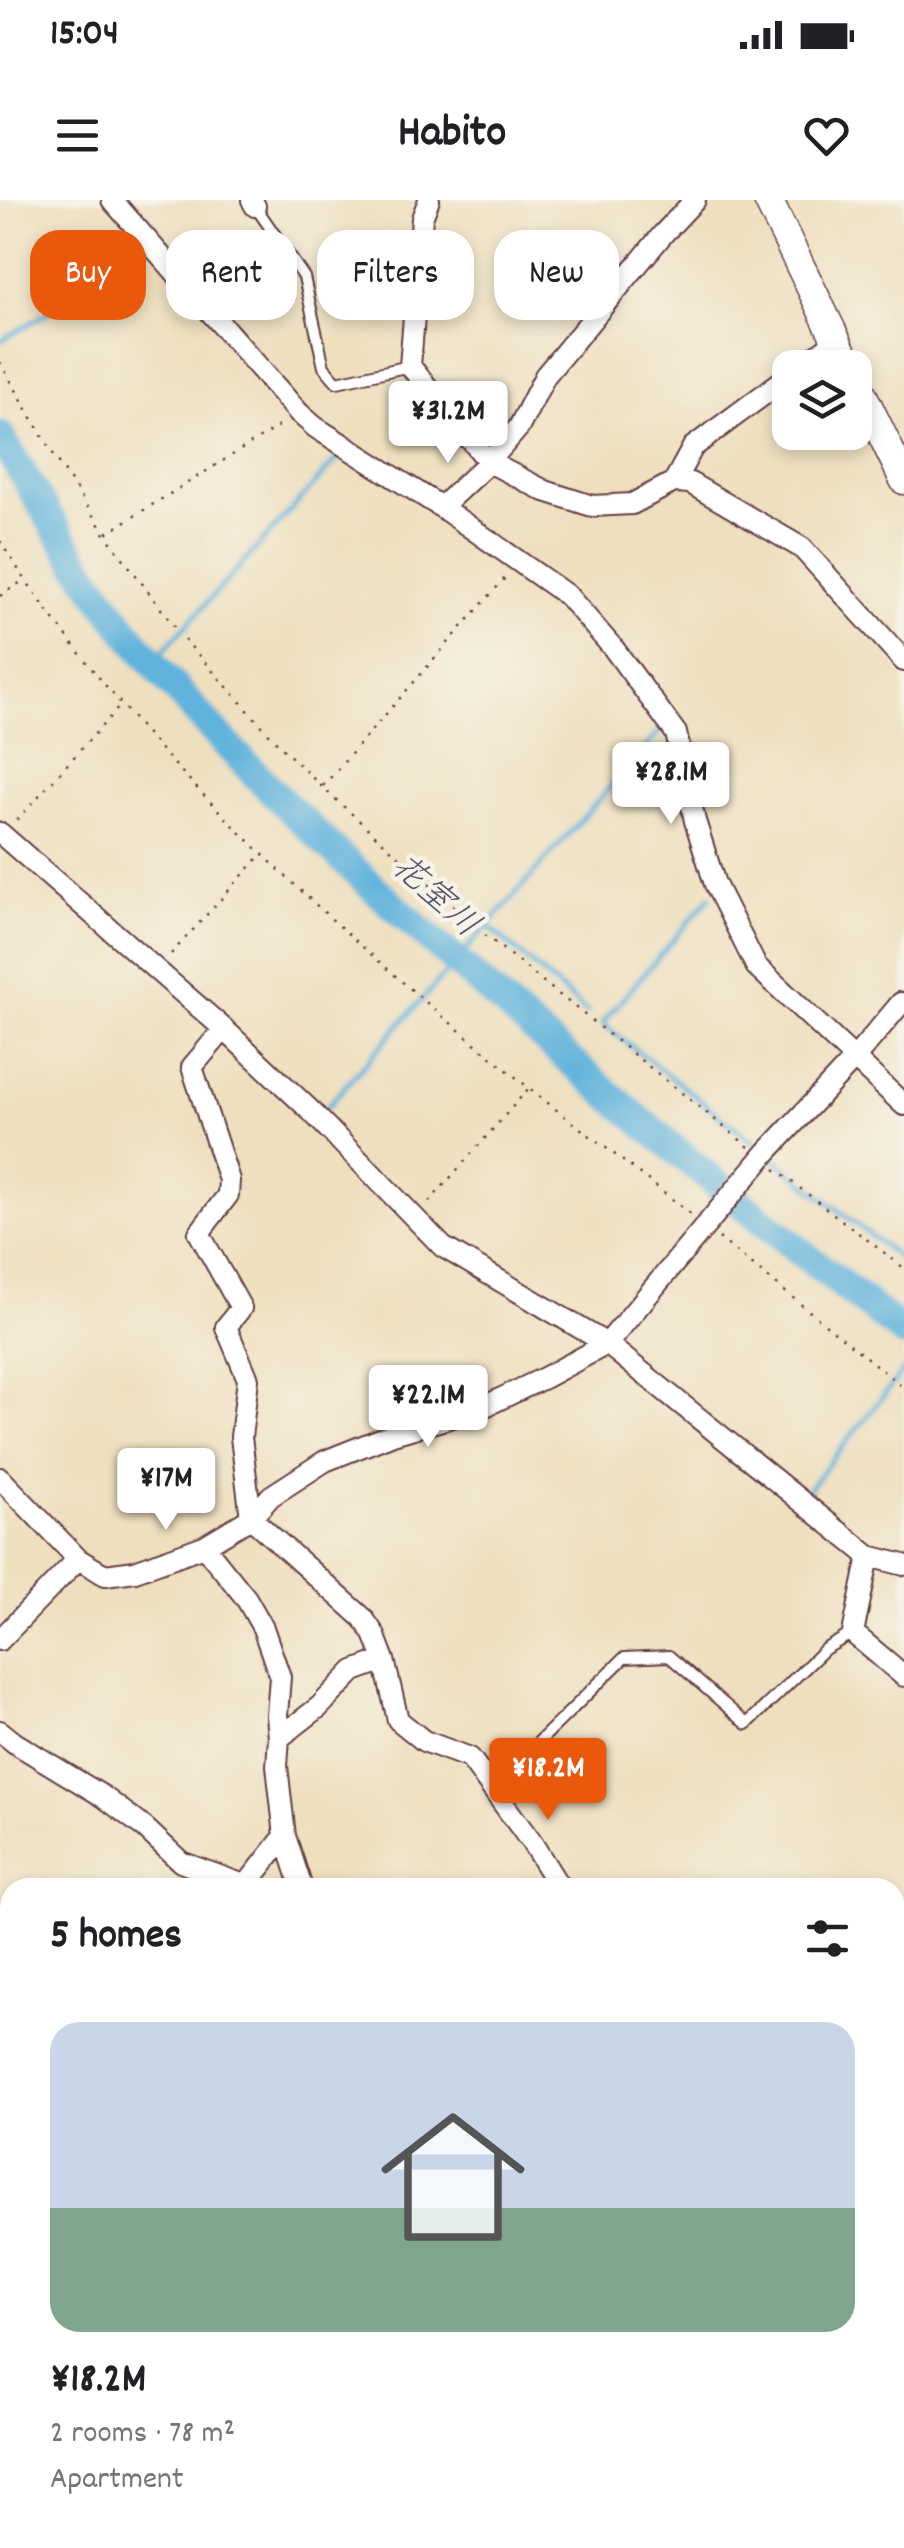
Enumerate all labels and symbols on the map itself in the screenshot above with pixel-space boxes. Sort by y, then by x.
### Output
pin: ¥31.2M [367,381,529,466]
pin: ¥28.1M [590,742,752,827]
water label: 花室川 [378,844,489,951]
pin: ¥22.1M [347,1365,509,1450]
pin: ¥17M [107,1448,225,1533]
pin: ¥18.2M [467,1738,629,1823]

